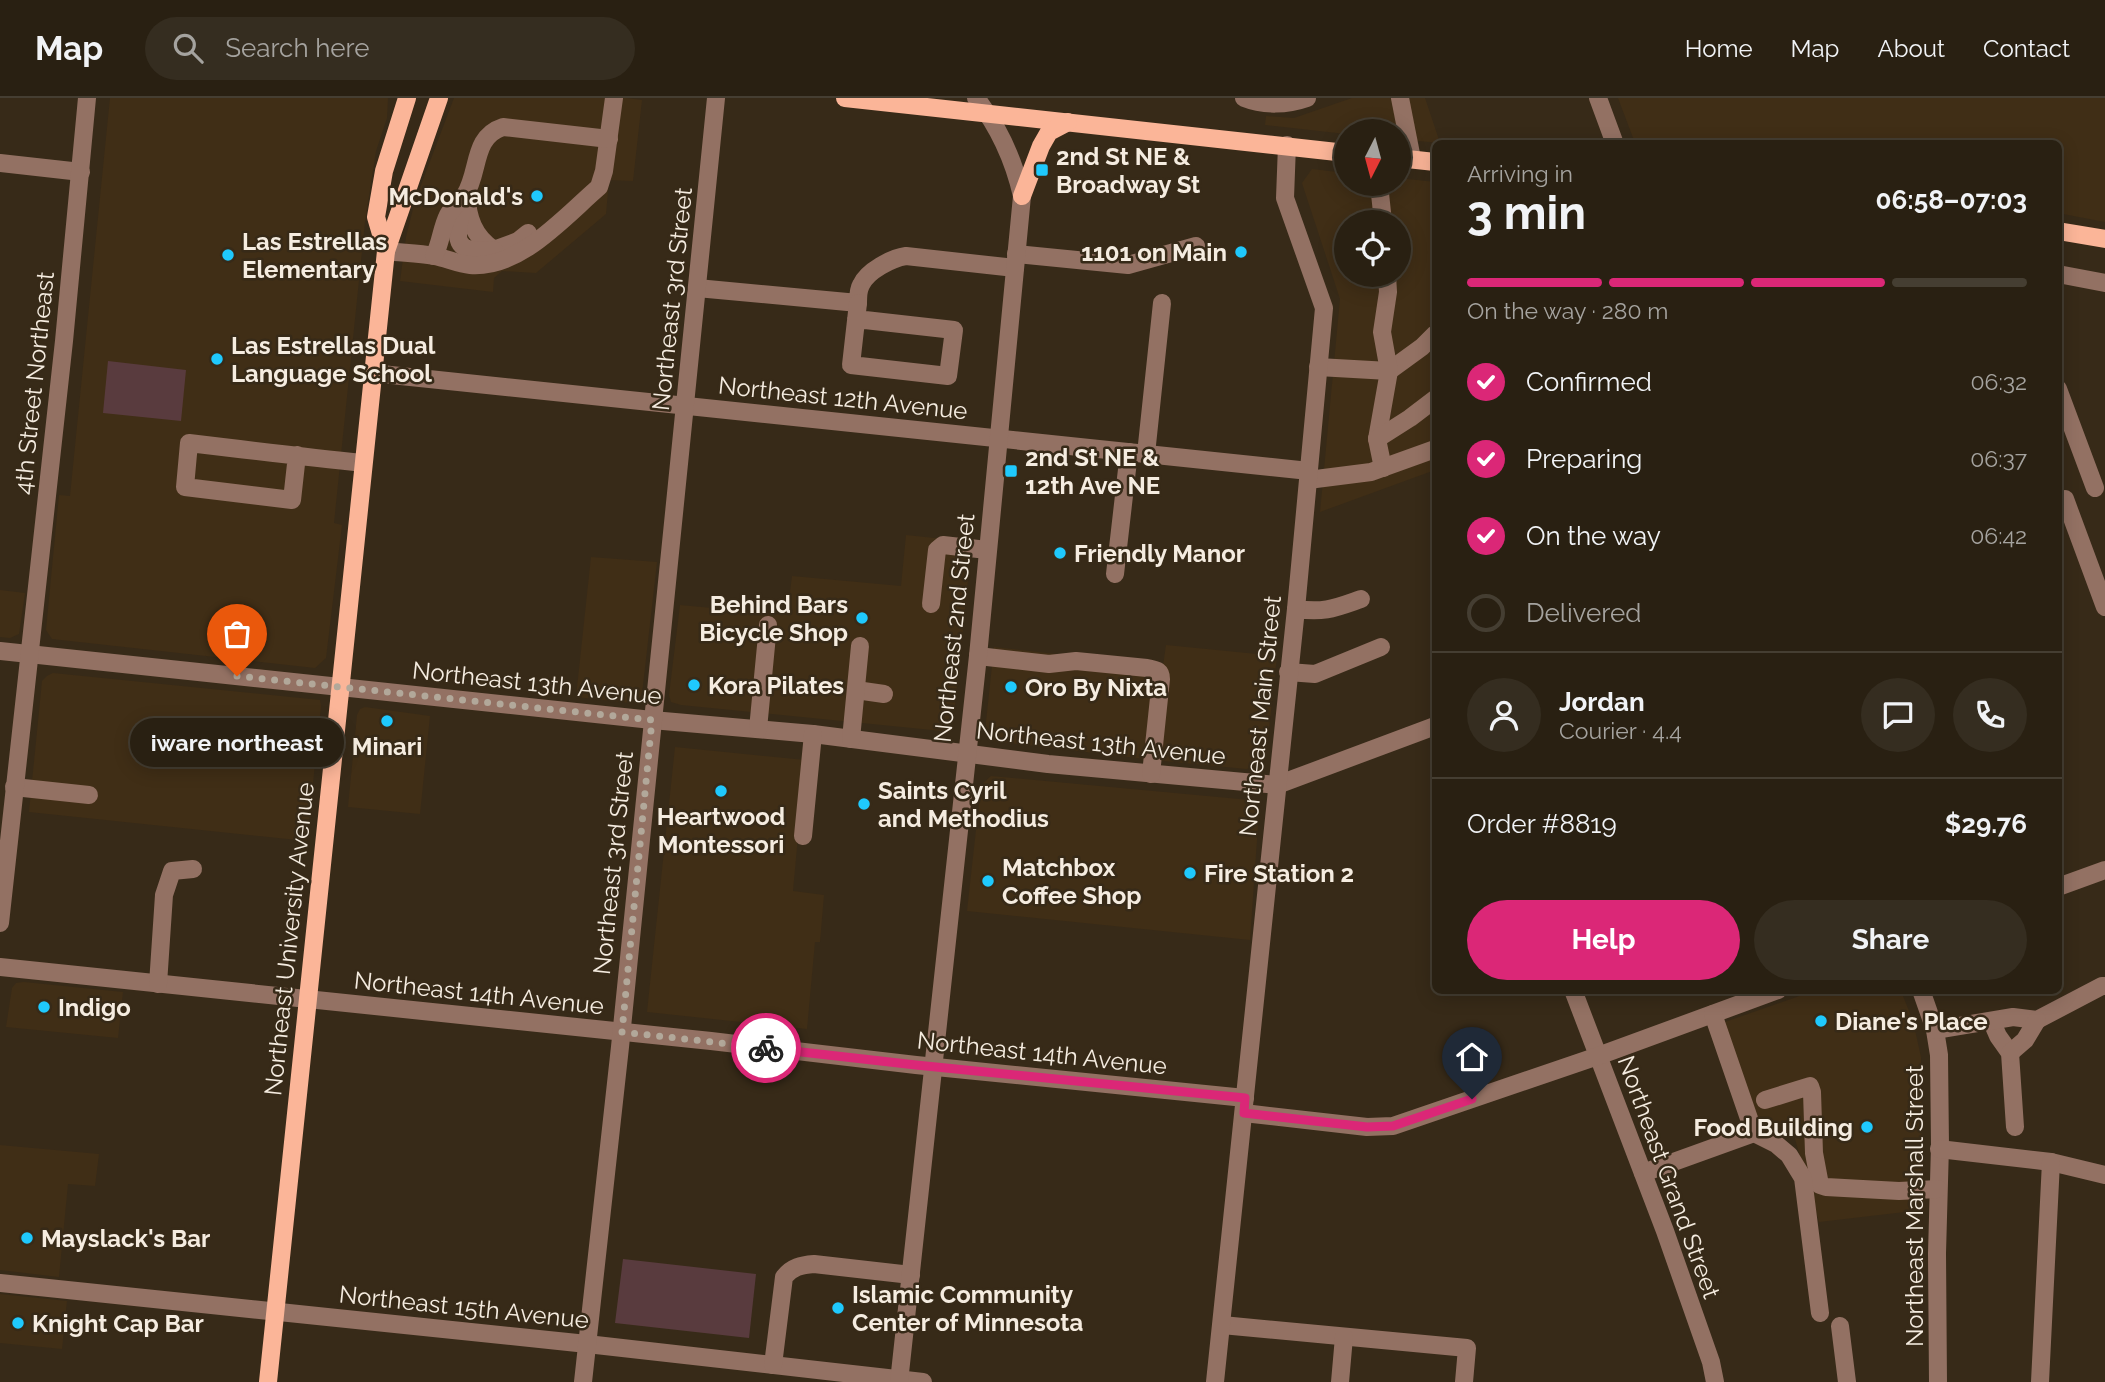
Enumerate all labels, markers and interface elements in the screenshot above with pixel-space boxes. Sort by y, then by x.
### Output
search box [145,17,635,80]
text: Map [35,29,103,68]
icon: search [169,29,207,67]
text: Search here [225,33,370,63]
text: Home [1685,34,1753,63]
text: Map [1791,34,1839,63]
text: About [1877,34,1945,63]
text: Contact [1983,34,2070,63]
north arrow [1334,119,1410,196]
map controls [1334,119,1411,287]
place label: 2nd St NE & Broadway St [1056,142,1200,199]
text: Arriving in [1467,160,1573,187]
marker: 2nd St NE & Broadway St [1034,162,1050,178]
place label: McDonald's [389,182,523,211]
text: 06:58–07:03 [1876,185,2027,215]
street label: Northeast 3rd Street [646,186,698,412]
text: 3 min [1467,186,1586,240]
marker: McDonald's [529,188,545,204]
button: locate [1334,210,1411,287]
place label: Las Estrellas Elementary [242,227,387,284]
place label: 1101 on Main [1081,238,1227,267]
marker: 1101 on Main [1233,244,1249,260]
marker: Las Estrellas Elementary [220,247,236,263]
street label: 4th Street Northeast [8,270,60,496]
text: On the way · 280 m [1467,297,1669,324]
place label: Las Estrellas Dual Language School [231,331,436,388]
marker: Las Estrellas Dual Language School [209,351,225,367]
icon: check [1467,363,1505,401]
text: Confirmed [1526,367,1652,397]
text: 06:32 [1970,368,2027,395]
street label: Northeast 12th Avenue [717,370,969,426]
icon: check [1467,440,1505,478]
place label: 2nd St NE & 12th Ave NE [1025,443,1160,500]
text: Preparing [1526,444,1642,474]
text: 06:37 [1970,445,2027,472]
marker: 2nd St NE & 12th Ave NE [1003,463,1019,479]
street label: Northeast 2nd Street [928,512,980,744]
icon: check [1467,517,1505,555]
text: On the way [1526,521,1661,551]
text: 06:42 [1970,522,2027,549]
place label: Friendly Manor [1074,539,1245,568]
marker: Friendly Manor [1052,545,1068,561]
place label: Behind Bars Bicycle Shop [699,590,848,647]
street label: Northeast Main Street [1233,594,1287,838]
text: Delivered [1526,598,1641,628]
pin [207,604,267,676]
marker: Behind Bars Bicycle Shop [854,610,870,626]
icon: bag [218,615,256,653]
street label: Northeast 13th Avenue [411,655,663,711]
place label: Kora Pilates [708,671,844,700]
place label: Oro By Nixta [1025,673,1167,702]
marker: Kora Pilates [686,677,702,693]
button: person [1467,678,1541,752]
button: chat [1861,678,1935,752]
button: phone [1953,678,2027,752]
marker: Oro By Nixta [1003,679,1019,695]
text: Jordan [1559,687,1645,717]
marker: Minari [379,713,395,729]
street label: Northeast 13th Avenue [975,715,1227,771]
text: Courier · 4.4 [1559,717,1682,744]
callout: iware northeast [130,718,344,767]
text: iware northeast [151,729,323,756]
place label: Minari [352,732,422,761]
street label: Northeast 3rd Street [587,750,639,976]
place label: Saints Cyril and Methodius [878,776,1049,833]
street label: Northeast University Avenue [258,781,320,1097]
marker: Heartwood Montessori [713,783,729,799]
marker: Saints Cyril and Methodius [856,796,872,812]
place label: Heartwood Montessori [657,802,785,859]
text: Order #8819 [1467,809,1617,839]
text: $29.76 [1945,809,2027,839]
place label: Matchbox Coffee Shop [1002,853,1142,910]
place label: Fire Station 2 [1204,859,1354,888]
marker: Fire Station 2 [1182,865,1198,881]
marker: Matchbox Coffee Shop [980,873,996,889]
button: Help [1467,900,1740,980]
button: Share [1754,900,2027,980]
street label: Northeast 14th Avenue [353,965,605,1021]
place label: Indigo [58,993,131,1022]
marker: Indigo [36,999,52,1015]
place label: Diane's Place [1835,1007,1988,1036]
courier [731,1013,801,1083]
marker: Diane's Place [1813,1013,1829,1029]
street label: Northeast 14th Avenue [916,1025,1168,1081]
pin [1442,1027,1502,1099]
icon: bike [747,1029,785,1067]
icon: home [1453,1038,1491,1076]
street label: Northeast Grand Street [1612,1052,1726,1302]
street label: Northeast Marshall Street [1900,1065,1929,1347]
place label: Food Building [1693,1113,1853,1142]
marker: Food Building [1859,1119,1875,1135]
place label: Mayslack's Bar [41,1224,210,1253]
marker: Mayslack's Bar [19,1230,35,1246]
street label: Northeast 15th Avenue [338,1279,590,1335]
place label: Islamic Community Center of Minnesota [852,1280,1083,1337]
marker: Islamic Community Center of Minnesota [830,1300,846,1316]
place label: Knight Cap Bar [32,1309,204,1338]
marker: Knight Cap Bar [10,1315,26,1331]

